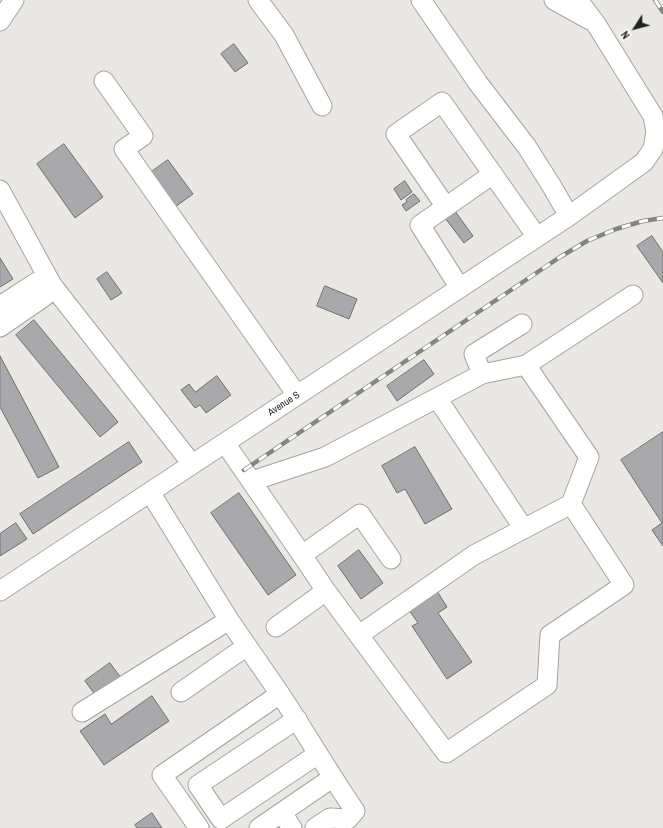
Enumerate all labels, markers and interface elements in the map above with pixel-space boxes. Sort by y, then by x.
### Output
north arrow [615,8,655,48]
text: N [618,28,633,42]
street label: Avenue S [266,389,302,419]

